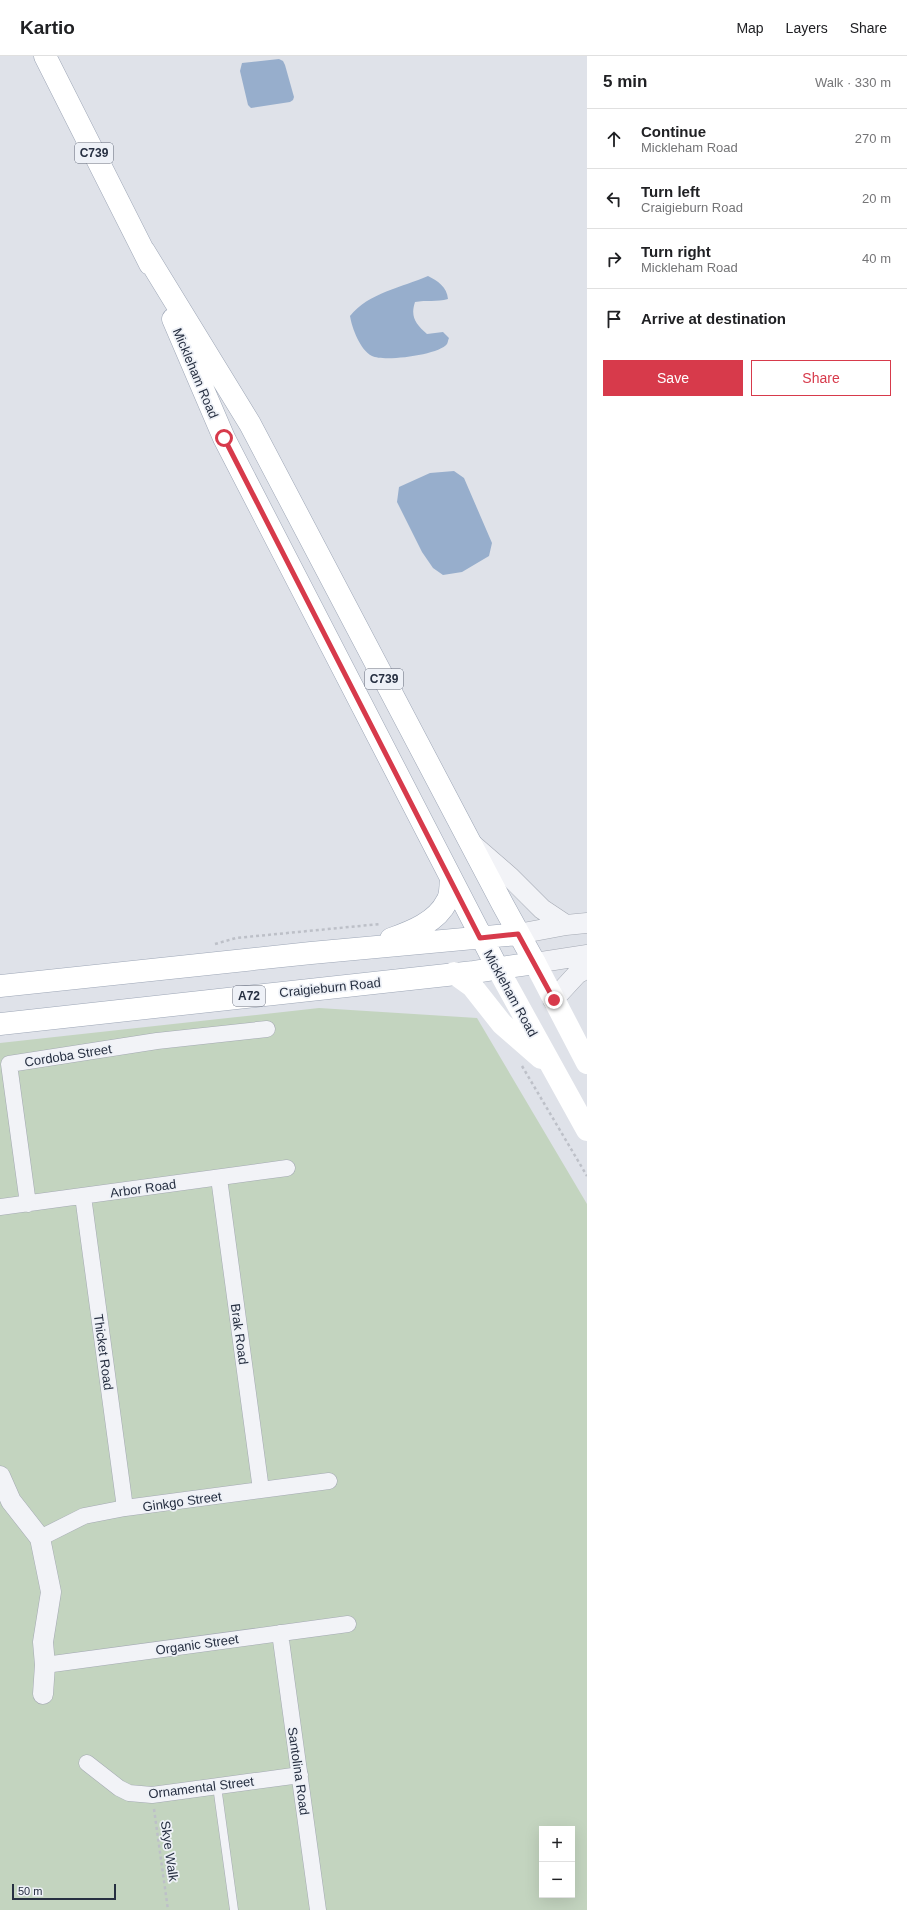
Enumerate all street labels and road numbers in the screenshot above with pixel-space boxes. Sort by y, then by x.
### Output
road number: C739 [75,143,113,163]
street label: Mickleham Road [170,326,221,421]
road number: C739 [365,669,403,689]
street label: Mickleham Road [481,947,541,1039]
street label: Craigieburn Road [279,975,382,1000]
road number: A72 [233,986,265,1006]
street label: Cordoba Street [23,1041,113,1070]
street label: Arbor Road [109,1176,177,1201]
street label: Brak Road [228,1303,251,1366]
street label: Thicket Road [91,1313,116,1391]
street label: Ginkgo Street [142,1488,223,1514]
street label: Organic Street [155,1631,240,1658]
street label: Santolina Road [285,1726,312,1816]
street label: Ornamental Street [147,1774,255,1801]
street label: Skye Walk [158,1820,181,1883]

